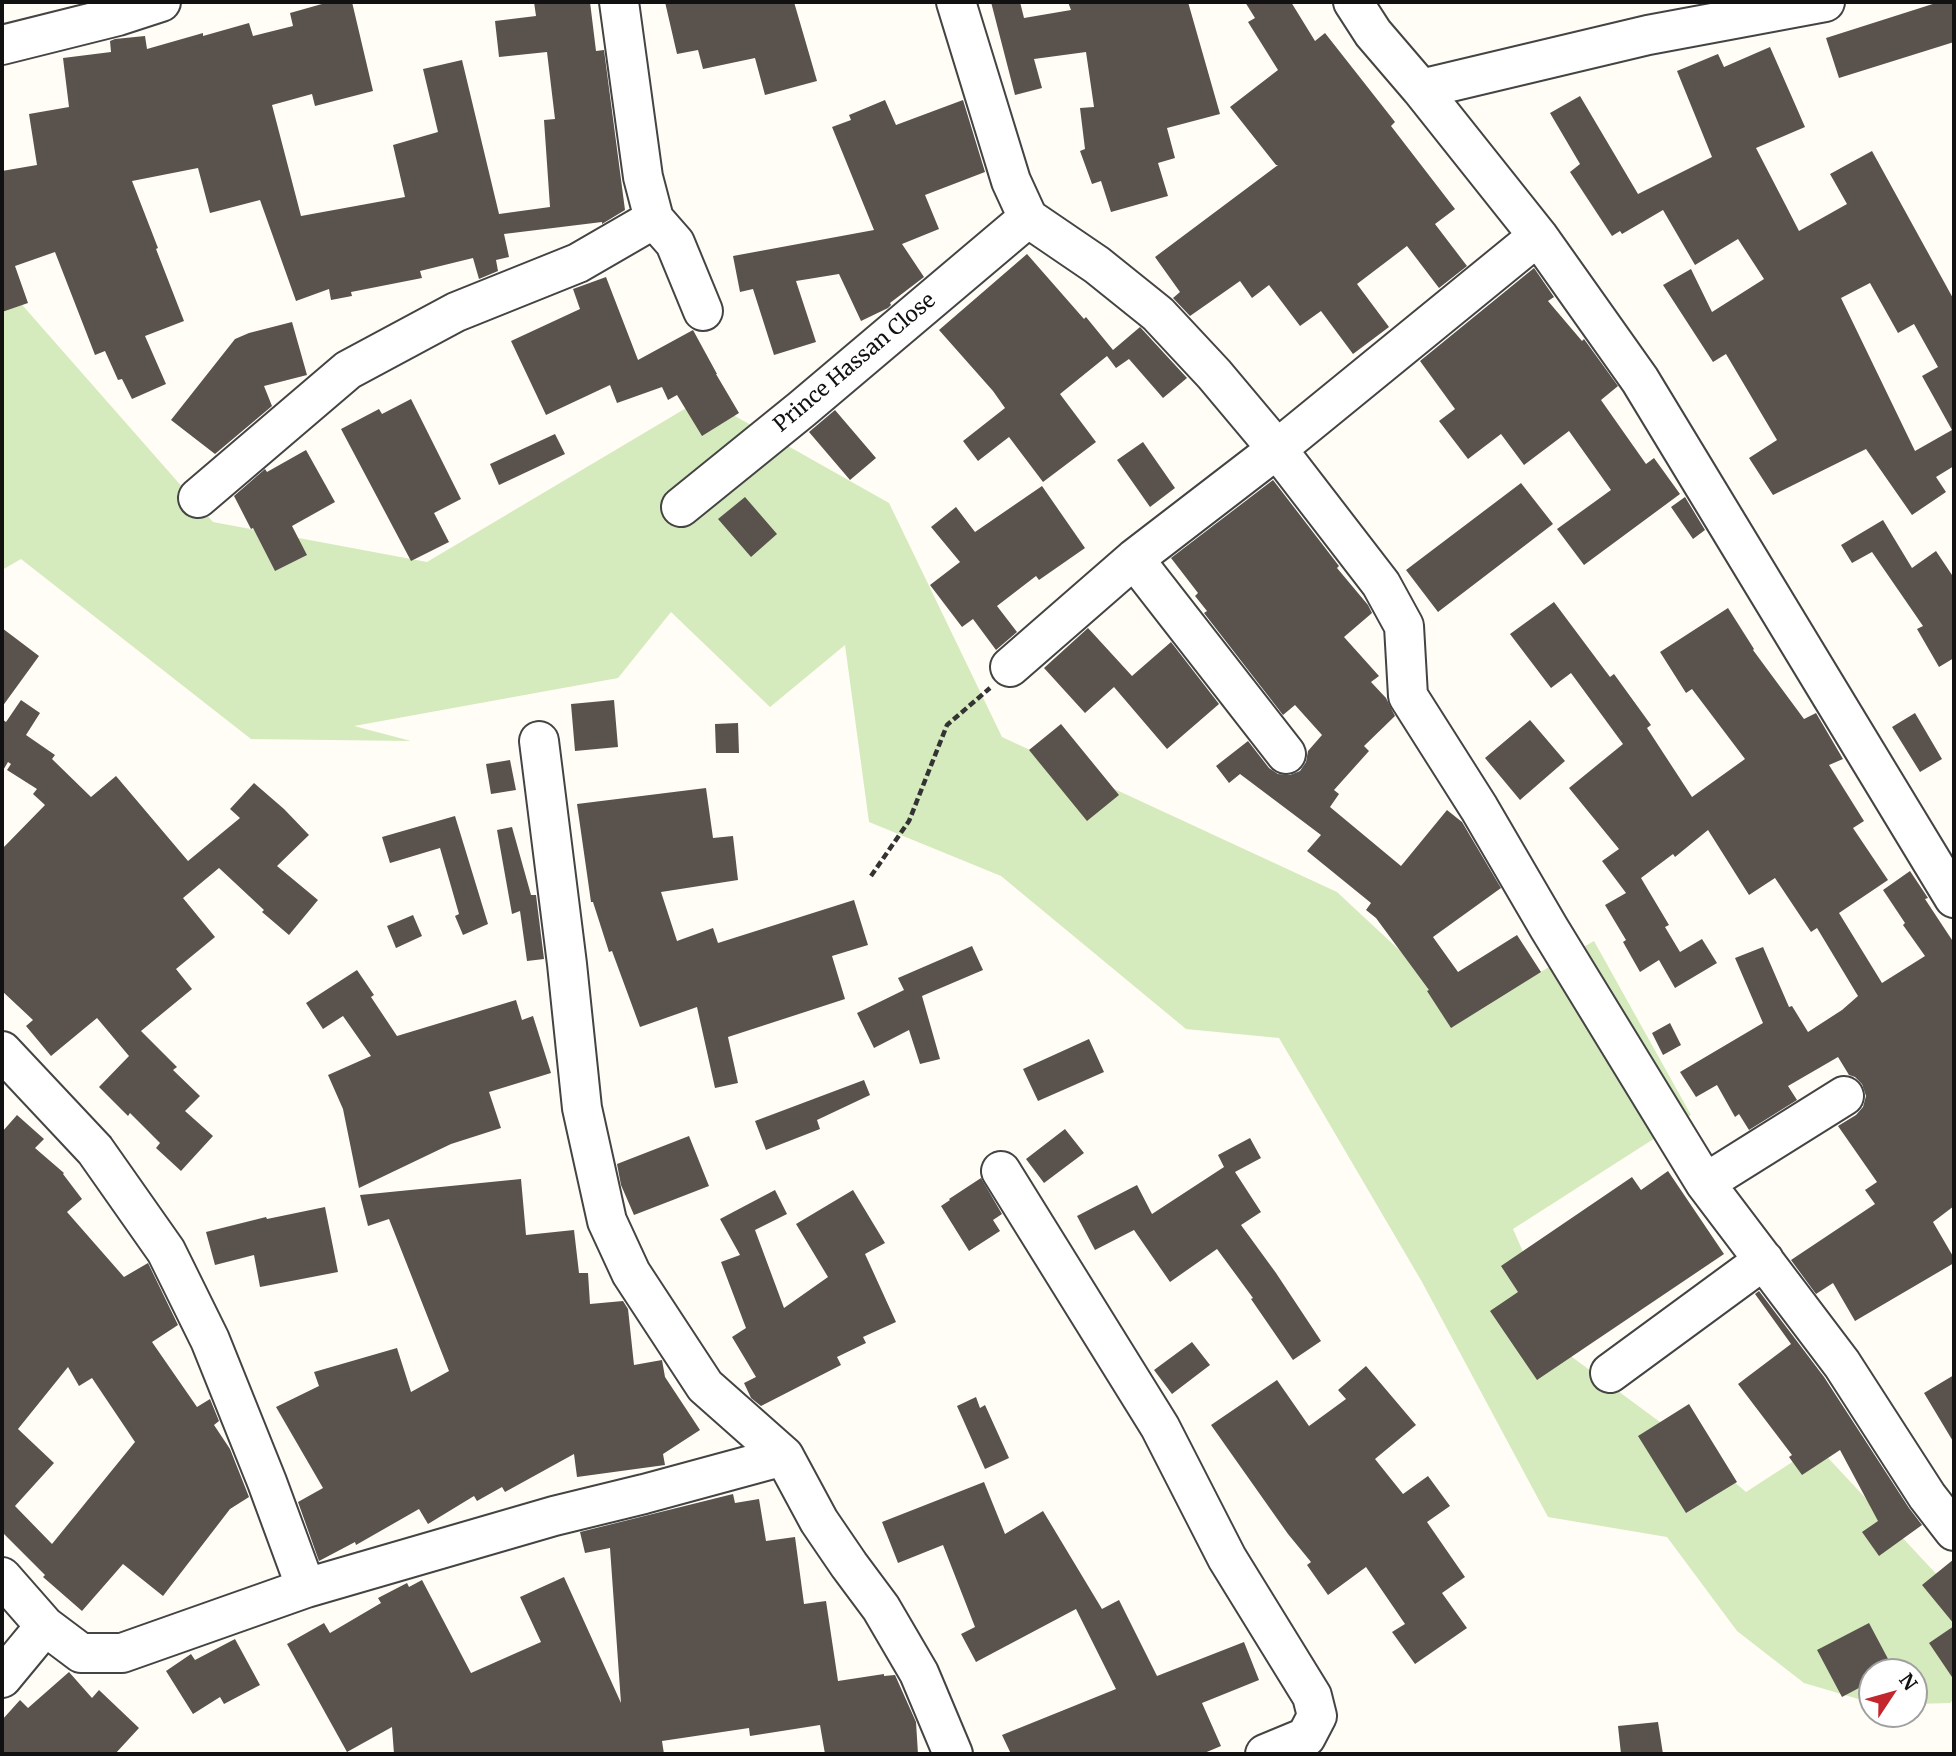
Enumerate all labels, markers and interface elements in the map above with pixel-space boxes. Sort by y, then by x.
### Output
street label: Prince Hassan Close [769,288,941,438]
north arrow [1858,1658,1928,1728]
text: N [1894,1669,1922,1695]

